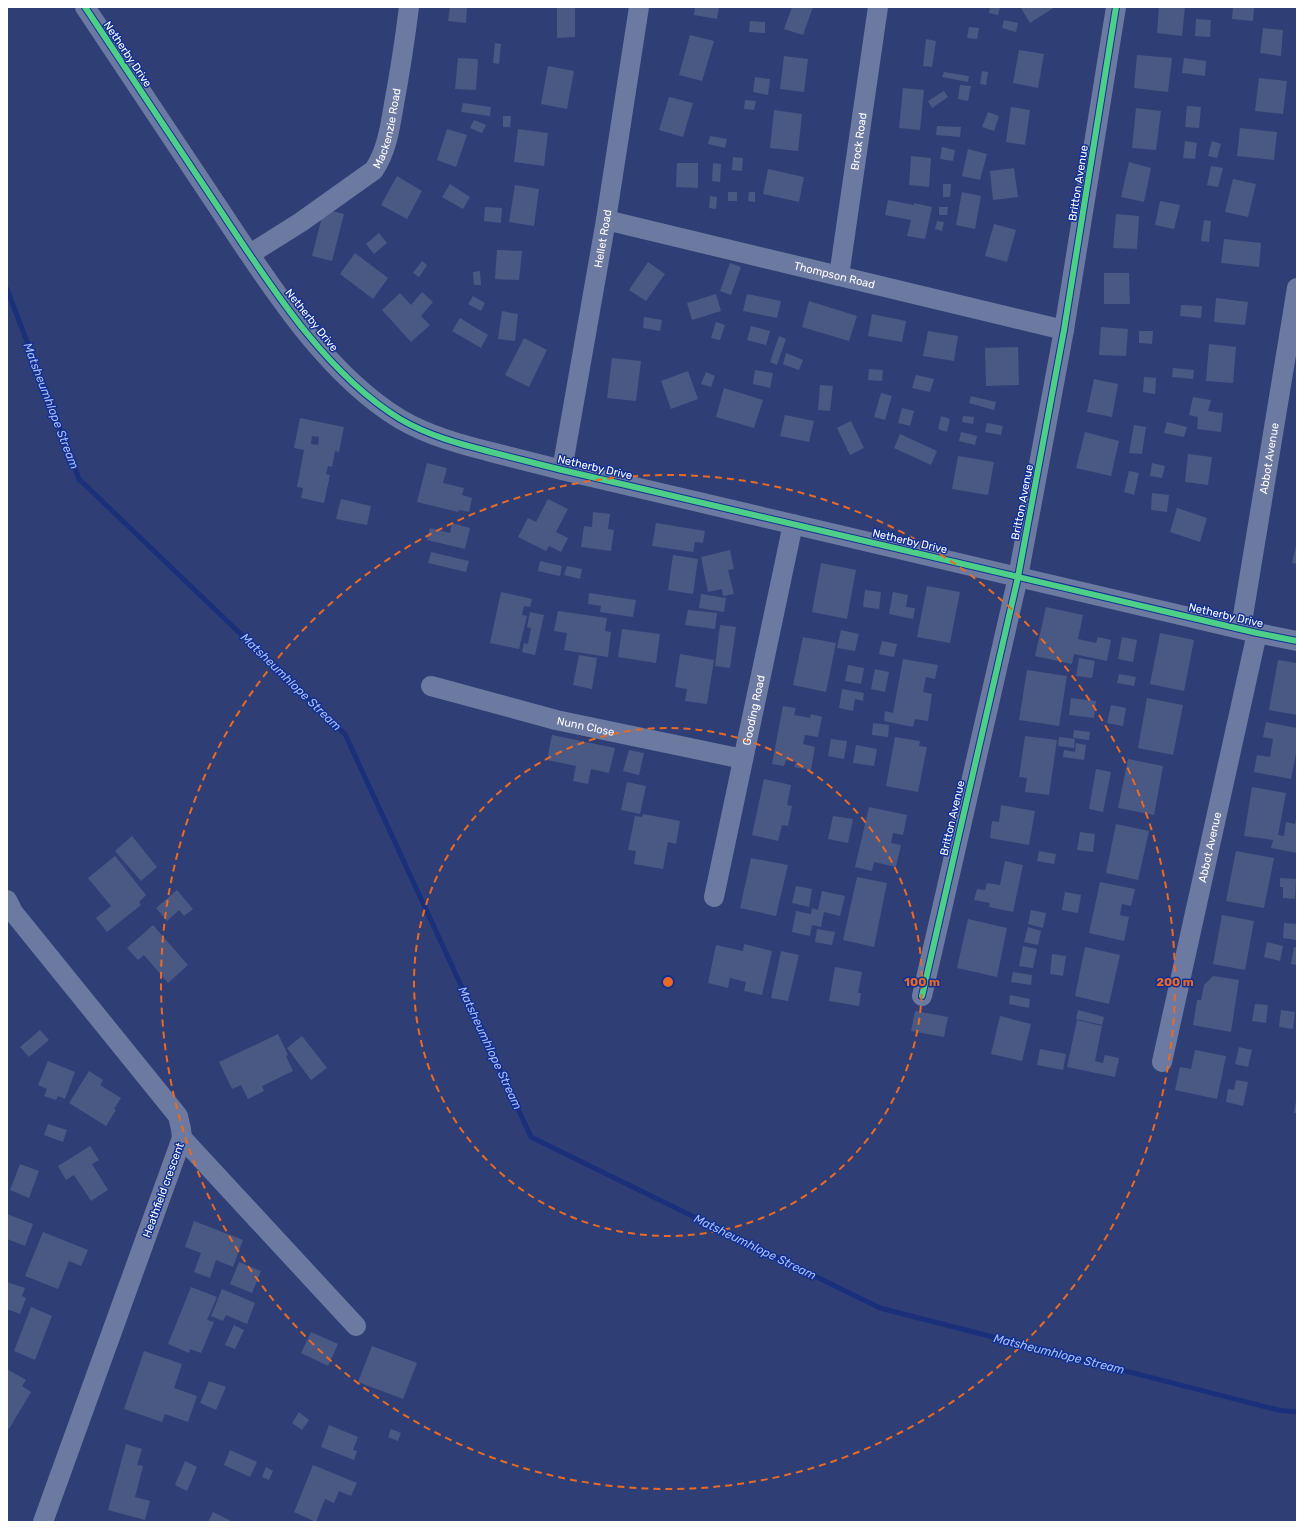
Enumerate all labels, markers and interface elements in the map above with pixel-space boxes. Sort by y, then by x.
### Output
street label: Netherby Drive [101,19,154,90]
street label: Mackenzie Road [370,87,404,171]
street label: Brock Road [848,112,870,171]
street label: Britton Avenue [1066,144,1091,222]
street label: Hellet Road [592,209,615,269]
street label: Thompson Road [793,259,876,291]
street label: Netherby Drive [283,287,341,354]
water label: Matsheumhlope Stream [20,341,82,471]
street label: Abbot Avenue [1257,422,1282,495]
street label: Netherby Drive [556,453,634,482]
street label: Britton Avenue [1009,463,1036,541]
street label: Netherby Drive [871,527,949,556]
street label: Netherby Drive [1187,601,1265,630]
water label: Matsheumhlope Stream [238,630,344,734]
street label: Gooding Road [740,674,768,747]
street label: Nunn Close [556,714,616,739]
street label: Britton Avenue [938,779,967,857]
street label: Abbot Avenue [1196,811,1224,884]
centre of rings [661,975,675,989]
text: 100 m [904,975,940,989]
text: 200 m [1156,975,1194,989]
water label: Matsheumhlope Stream [455,984,525,1112]
street label: Heathfield crescent [140,1140,187,1239]
water label: Matsheumhlope Stream [692,1211,819,1283]
water label: Matsheumhlope Stream [992,1331,1126,1377]

